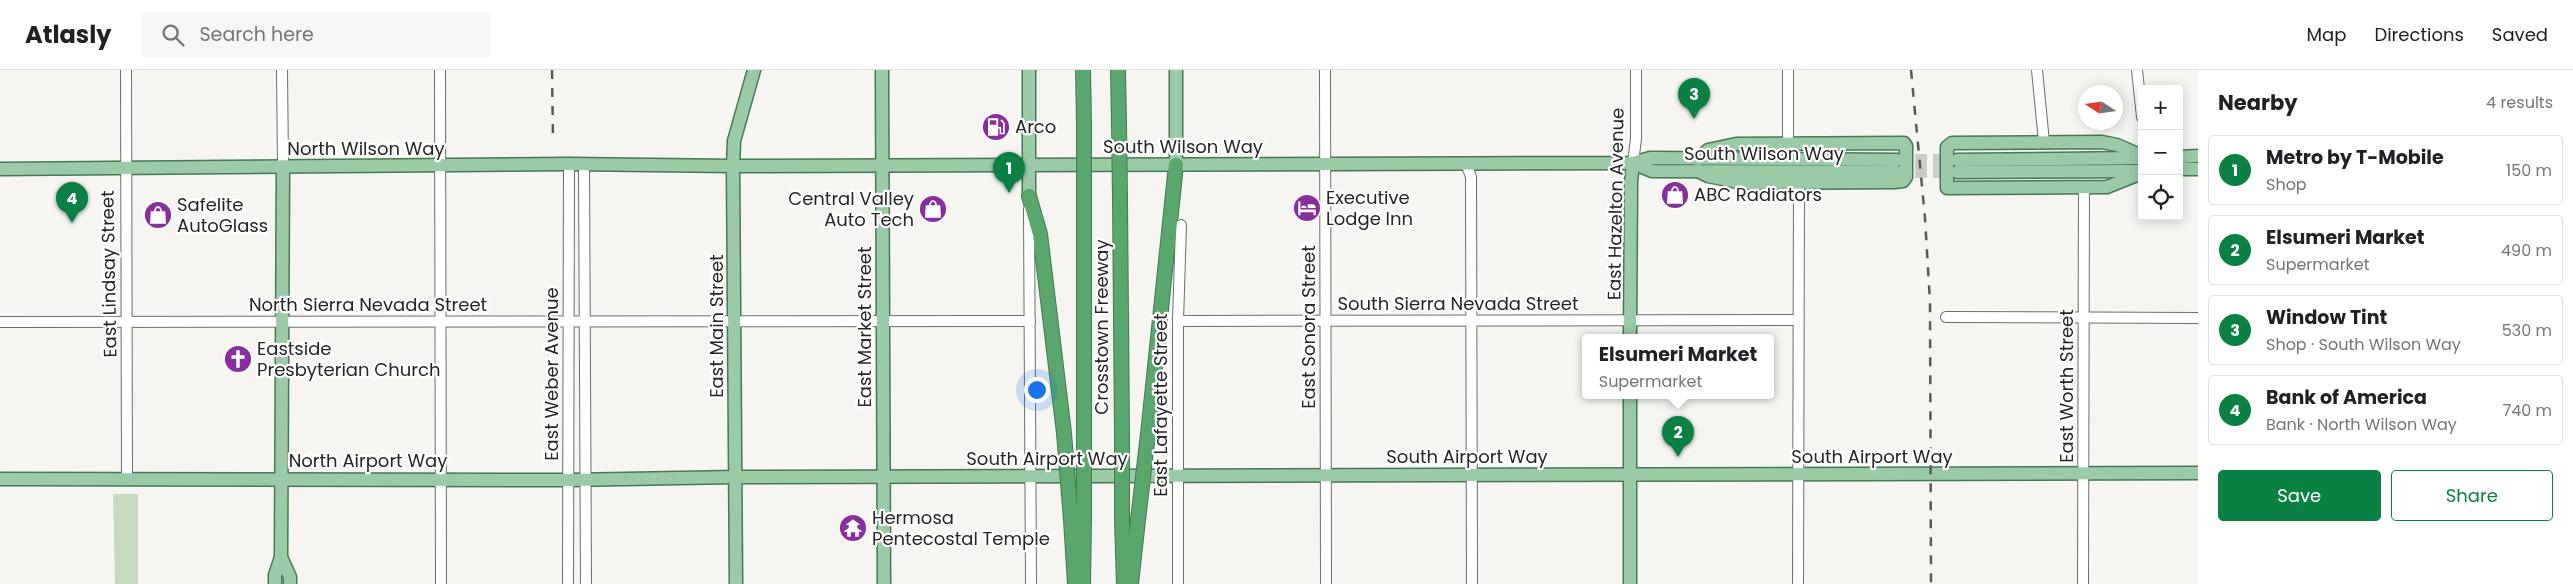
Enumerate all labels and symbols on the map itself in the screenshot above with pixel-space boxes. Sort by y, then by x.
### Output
pin: 3 [1678,78,1710,119]
north arrow [2078,85,2123,130]
street label: East Hazelton Avenue [1601,108,1630,300]
fuel station icon: Arco [981,112,1011,142]
place label: Arco [1015,114,1056,139]
street label: South Wilson Way [1103,134,1263,159]
street label: North Wilson Way [287,136,445,161]
street label: South Wilson Way [1684,141,1844,166]
pin: 1 [993,152,1025,193]
shop icon: ABC Radiators [1660,180,1690,210]
pin: 4 [56,182,88,223]
place label: ABC Radiators [1694,182,1822,207]
place label: Executive Lodge Inn [1326,185,1413,231]
place label: Central Valley Auto Tech [788,186,914,232]
street label: East Lindsay Street [95,190,122,358]
place label: Safelite AutoGlass [177,192,268,238]
hotel icon: Executive Lodge Inn [1292,193,1322,223]
shop icon: Central Valley Auto Tech [918,194,948,224]
shop icon: Safelite AutoGlass [143,200,173,230]
street label: Crosstown Freeway [1089,239,1114,415]
street label: East Sonora Street [1296,245,1321,409]
street label: East Market Street [852,246,877,408]
street label: East Main Street [704,254,729,398]
street label: East Weber Avenue [539,287,564,461]
street label: South Sierra Nevada Street [1338,291,1578,316]
street label: North Sierra Nevada Street [249,292,487,317]
street label: East Worth Street [2054,309,2079,463]
street label: East Lafayette Street [1148,313,1173,497]
place label: Eastside Presbyterian Church [257,336,440,382]
church icon: Eastside Presbyterian Church [223,344,253,374]
your location [1024,377,1050,403]
pin: 2 [1662,416,1694,457]
street label: South Airport Way [1386,444,1548,469]
street label: South Airport Way [1791,444,1953,469]
street label: South Airport Way [966,446,1128,471]
street label: North Airport Way [289,448,447,473]
place label: Hermosa Pentecostal Temple [872,505,1050,551]
temple icon: Hermosa Pentecostal Temple [838,513,868,543]

